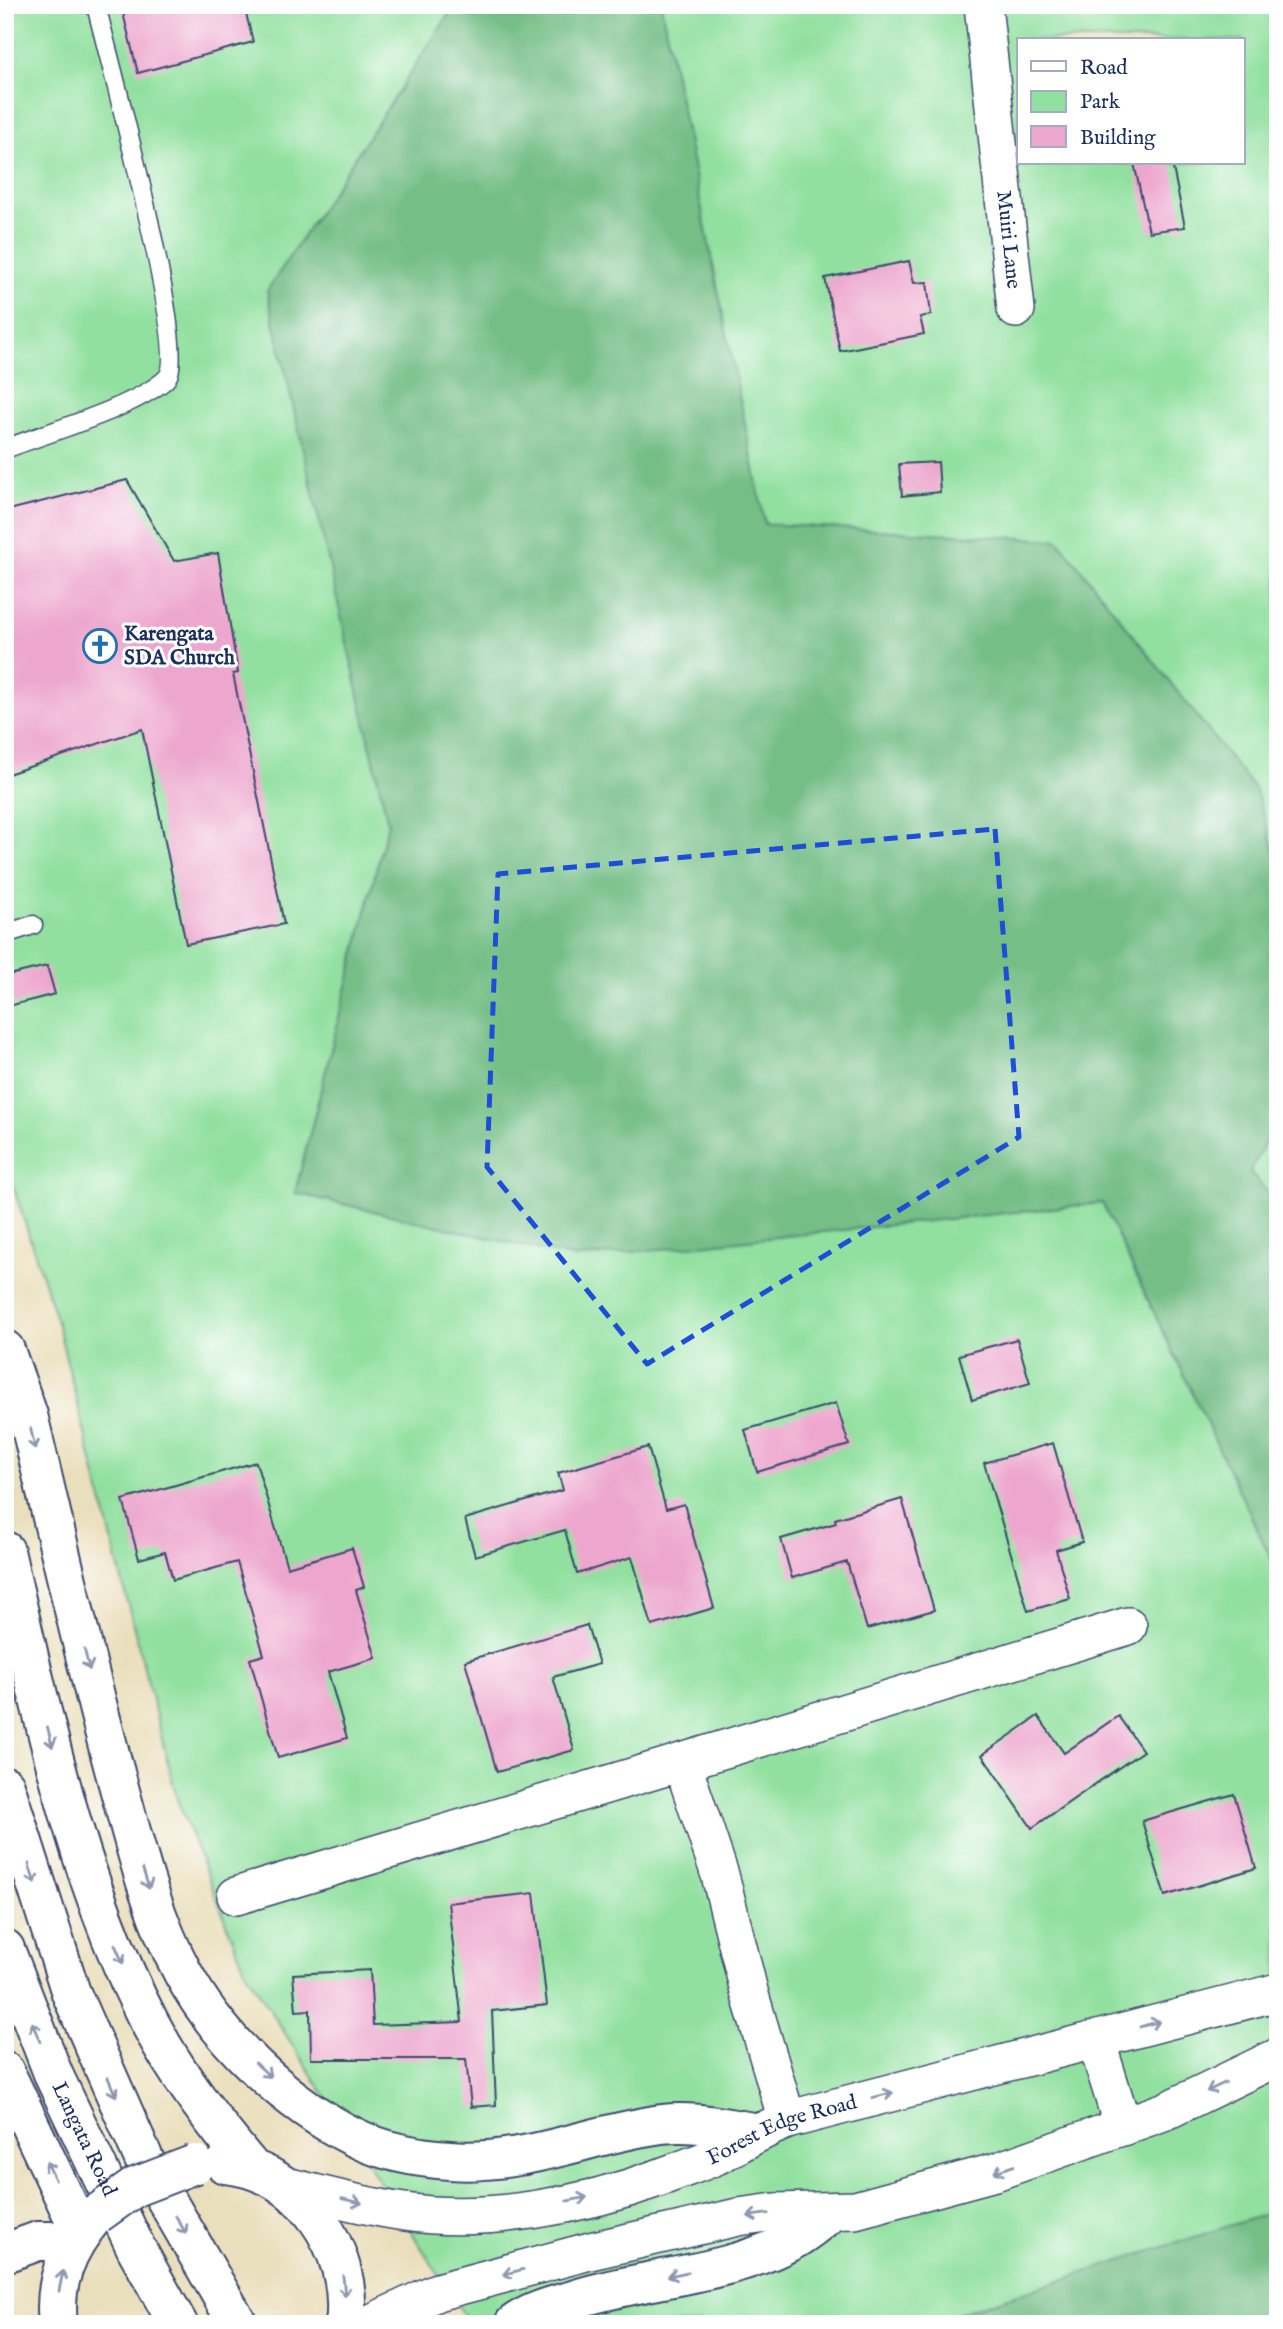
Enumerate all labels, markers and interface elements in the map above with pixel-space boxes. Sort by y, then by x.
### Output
legend [1017,38,1244,164]
text: Road [1080,55,1128,82]
text: Park [1080,89,1121,116]
text: Building [1080,125,1156,152]
street label: Muiri Lane [990,189,1027,291]
place label: Karengata SDA Church [124,621,236,672]
church icon: Karengata SDA Church [81,627,119,665]
one-way arrow [27,1427,41,1450]
one-way arrow [80,1648,94,1671]
one-way arrow [44,1725,57,1748]
one-way arrow [26,1863,39,1885]
one-way arrow [141,1868,154,1890]
one-way arrow [113,1942,126,1964]
one-way arrow [1139,2017,1161,2030]
one-way arrow [28,2022,41,2044]
one-way arrow [254,2062,271,2079]
one-way arrow [106,2076,119,2097]
street label: Langata Road [45,2077,123,2202]
one-way arrow [1206,2081,1228,2094]
one-way arrow [872,2088,894,2101]
street label: Forest Edge Road [703,2089,861,2172]
one-way arrow [44,2161,58,2182]
one-way arrow [994,2164,1016,2176]
one-way arrow [565,2192,588,2206]
one-way arrow [340,2195,363,2208]
one-way arrow [747,2208,770,2221]
one-way arrow [175,2214,188,2235]
one-way arrow [502,2266,525,2279]
one-way arrow [667,2267,690,2281]
one-way arrow [54,2270,68,2293]
one-way arrow [337,2274,350,2297]

